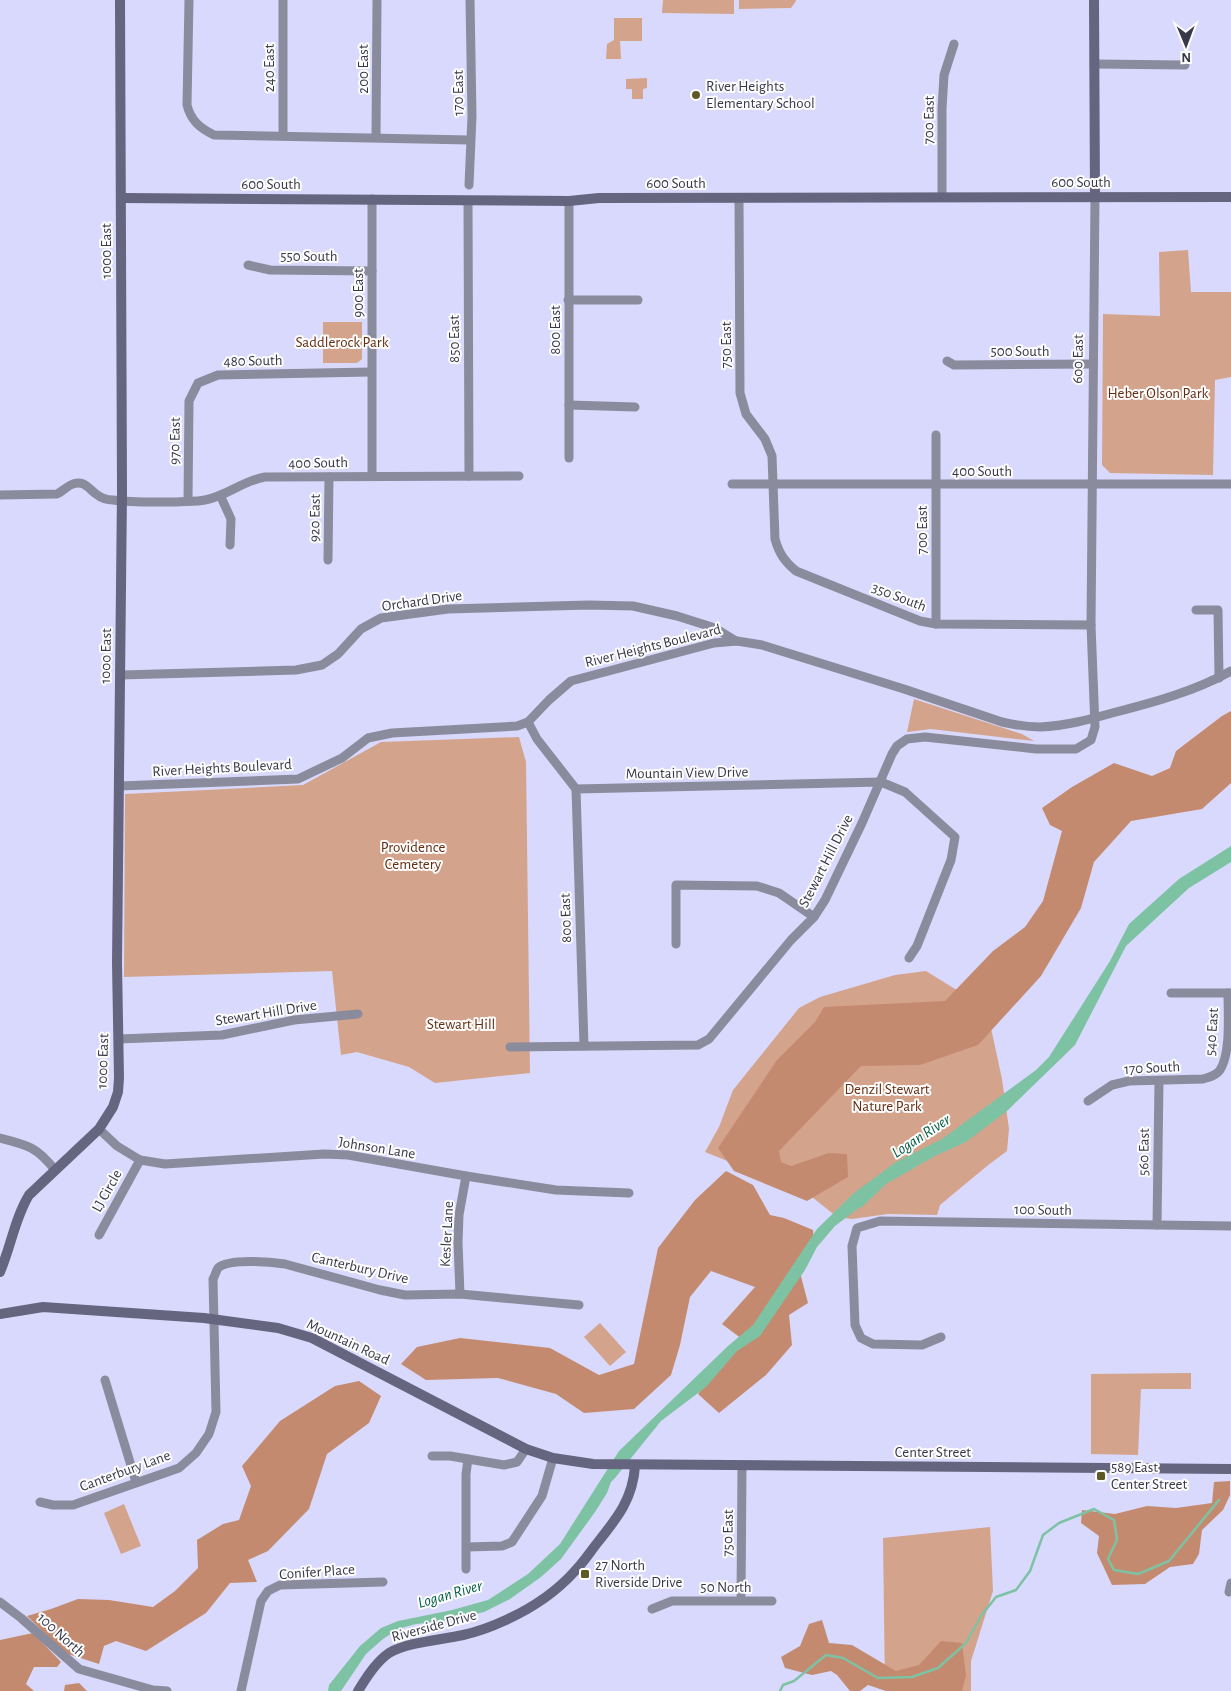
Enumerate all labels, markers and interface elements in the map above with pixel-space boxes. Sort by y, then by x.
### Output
north arrow [1161,20,1211,70]
street label: 240 East [262,43,277,92]
street label: 200 East [356,44,371,94]
text: N [1181,50,1191,64]
street label: 170 East [451,70,466,116]
place label: River Heights Elementary School [706,79,815,111]
marker: River Heights Elementary School [690,89,702,101]
street label: 700 East [921,95,937,145]
street label: 600 South [1051,175,1111,190]
street label: 600 South [646,176,706,191]
street label: 600 South [241,177,301,192]
street label: 1000 East [99,223,114,279]
street label: 550 South [280,249,338,264]
street label: 900 East [351,268,366,318]
street label: 800 East [548,305,563,355]
street label: 850 East [447,315,462,363]
street label: 750 East [719,321,734,369]
street label: 600 East [1070,334,1086,384]
park label: Saddlerock Park [295,335,389,350]
street label: 500 South [991,344,1049,359]
street label: 480 South [223,353,283,369]
park label: Heber Olson Park [1108,386,1209,401]
street label: 970 East [167,417,183,465]
street label: 400 South [288,455,348,471]
street label: 400 South [952,464,1012,479]
street label: 920 East [307,493,323,542]
street label: 700 East [915,505,930,554]
street label: 350 South [870,580,928,614]
street label: Orchard Drive [381,588,463,614]
street label: River Heights Boulevard [583,622,723,670]
street label: 1000 East [98,628,114,684]
street label: River Heights Boulevard [152,757,292,779]
street label: Mountain View Drive [626,764,748,782]
street label: Stewart Hill Drive [796,812,856,910]
park label: Providence Cemetery [381,840,445,872]
street label: 800 East [558,893,574,943]
street label: Stewart Hill Drive [214,998,318,1028]
street label: 540 East [1203,1007,1221,1057]
park label: Stewart Hill [427,1017,495,1032]
street label: 1000 East [95,1033,111,1089]
street label: 170 South [1124,1059,1180,1077]
park label: Denzil Stewart Nature Park [844,1082,930,1114]
water label: Logan River [889,1111,954,1161]
street label: 560 East [1136,1128,1152,1176]
street label: Johnson Lane [337,1135,417,1162]
street label: LJ Circle [89,1167,125,1215]
street label: Kesler Lane [438,1201,456,1267]
street label: 100 South [1014,1202,1072,1218]
street label: Canterbury Drive [310,1250,410,1286]
street label: Mountain Road [304,1316,392,1368]
street label: Center Street [895,1445,971,1460]
street label: Canterbury Lane [78,1448,172,1494]
place label: 589 East Center Street [1111,1460,1187,1492]
marker: 589 East Center Street [1095,1470,1107,1482]
street label: 750 East [720,1509,736,1557]
place label: 27 North Riverside Drive [595,1558,682,1590]
street label: Conifer Place [279,1562,355,1582]
marker: 27 North Riverside Drive [579,1568,591,1580]
water label: Logan River [416,1577,485,1611]
street label: 50 North [700,1580,752,1595]
street label: Riverside Drive [390,1607,478,1645]
street label: 100 North [34,1610,88,1660]

